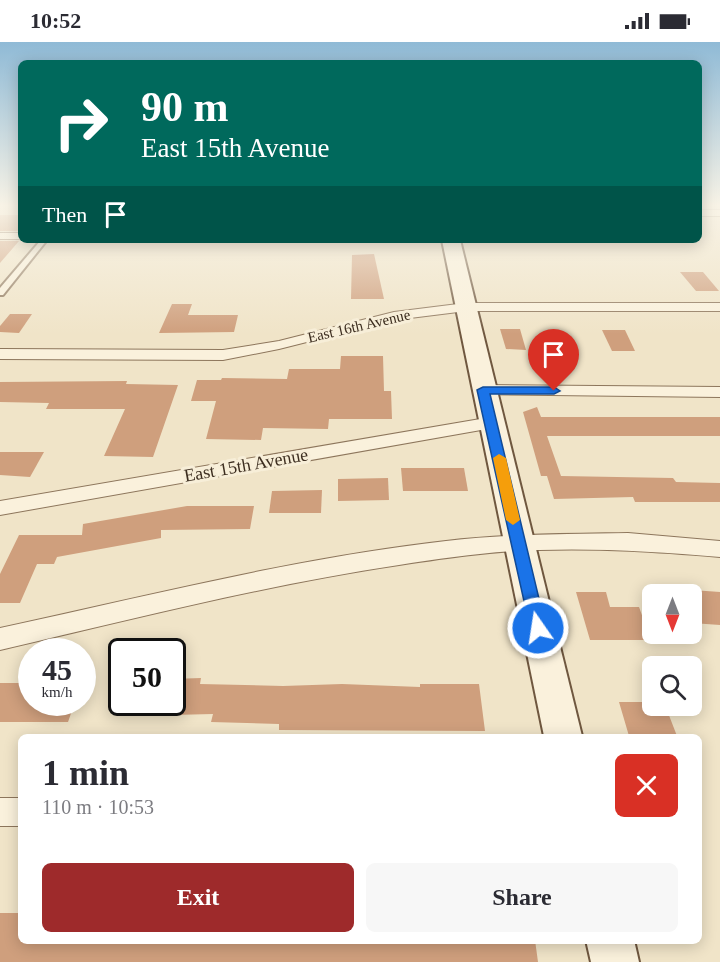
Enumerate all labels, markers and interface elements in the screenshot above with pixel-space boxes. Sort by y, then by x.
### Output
text: 10:52 [30,8,81,33]
icon: right [42,84,120,162]
text: 90 m [141,84,229,130]
text: East 15th Avenue [141,133,329,163]
icon: arrive [99,198,132,231]
text: Then [42,202,87,227]
street label: East 16th Avenue [306,306,412,346]
pin [528,329,579,391]
icon: arrive [537,338,570,371]
street label: East 15th Avenue [182,444,310,486]
north arrow [642,584,702,644]
map controls [642,584,702,716]
position arrow [506,596,570,660]
speed limit sign: 50 [108,638,186,716]
text: 45 [42,653,72,686]
button: search [642,656,702,716]
text: km/h [42,684,72,700]
text: 1 min [42,753,129,793]
button: close [615,754,678,817]
text: 110 m · 10:53 [42,796,154,818]
button: Exit [42,863,354,932]
button: Share [366,863,678,932]

